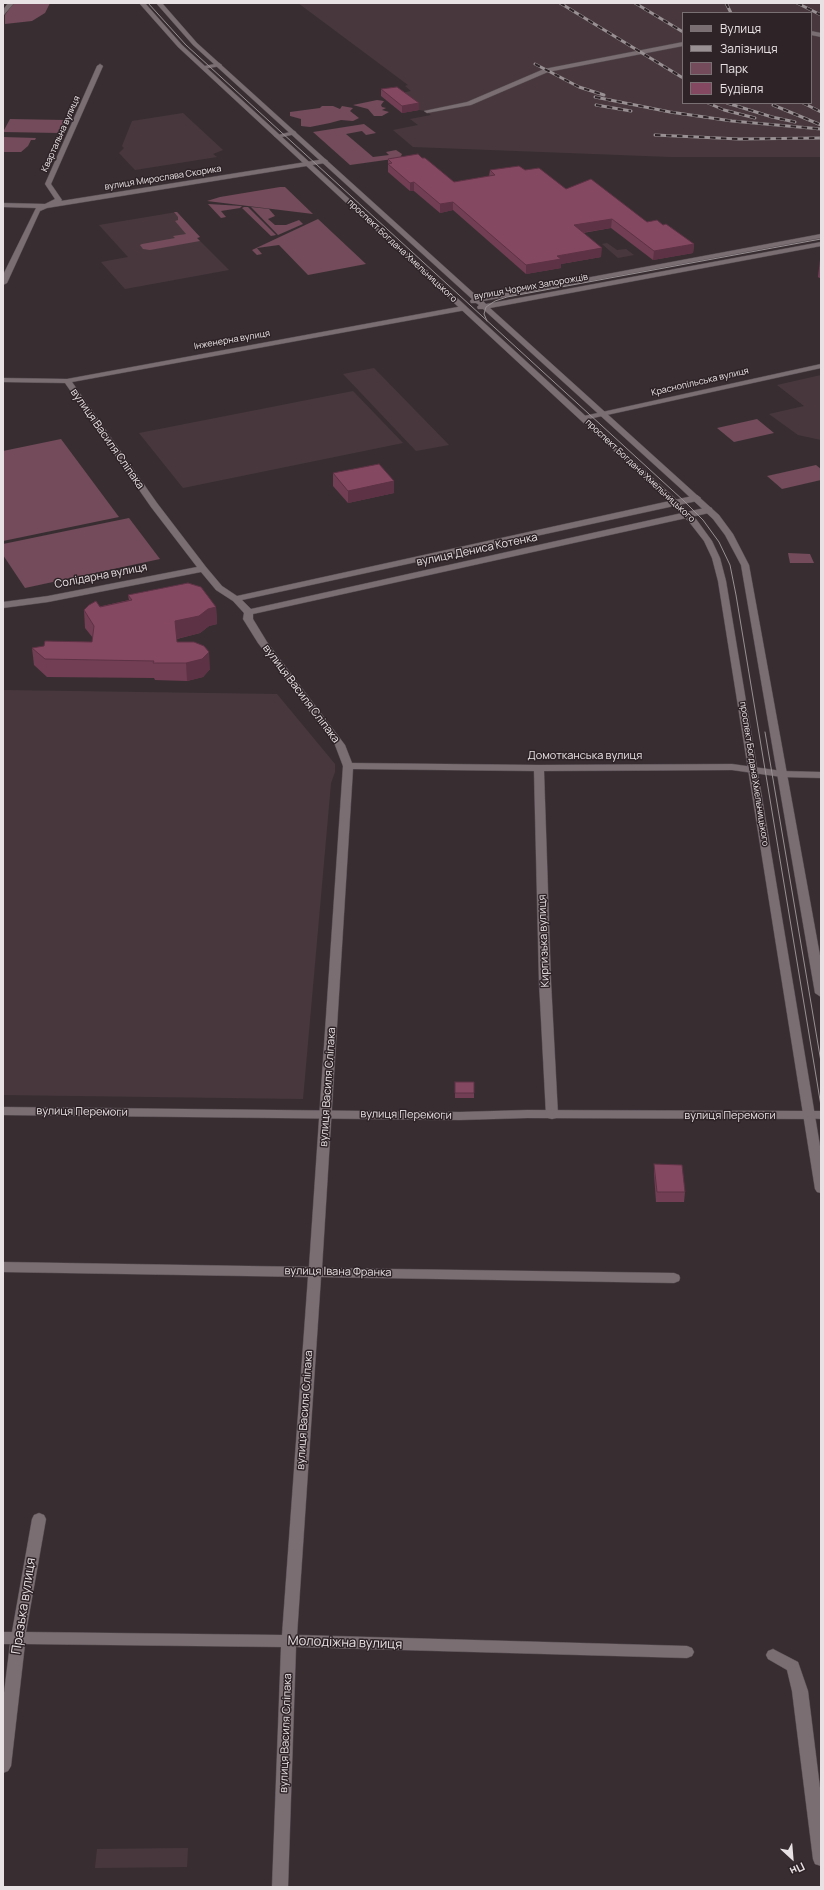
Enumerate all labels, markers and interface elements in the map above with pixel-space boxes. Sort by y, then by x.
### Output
legend [682,12,812,104]
text: Вулиця [720,20,761,37]
text: Залізниця [720,40,778,57]
text: Парк [720,60,748,77]
text: Будівля [720,80,763,97]
street label: Квартальна вулиця [39,94,83,174]
street label: вулиця Мирослава Скорика [104,163,222,193]
street label: проспект Богдана Хмельницького [345,197,459,305]
street label: вулиця Чорних Запорожців [473,272,589,302]
street label: Інженерна вулиця [193,328,271,352]
street label: Краснопільська вулиця [650,366,750,398]
street label: вулиця Василя Сліпака [67,386,147,492]
street label: проспект Богдана Хмельницького [583,417,697,525]
street label: вулиця Дениса Котенка [415,531,539,569]
street label: Солідарна вулиця [53,561,149,591]
street label: вулиця Василя Сліпака [260,642,342,746]
street label: проспект Богдана Хмельницького [737,701,771,847]
street label: Домотканська вулиця [528,749,642,763]
street label: Киргизька вулиця [536,894,552,988]
street label: вулиця Василя Сліпака [317,1027,339,1147]
street label: вулиця Перемоги [36,1105,128,1119]
street label: вулиця Перемоги [360,1108,452,1122]
street label: вулиця Перемоги [684,1109,776,1123]
street label: вулиця Івана Франка [284,1264,392,1280]
street label: вулиця Василя Сліпака [294,1350,316,1470]
street label: Празька вулиця [9,1557,39,1655]
street label: Молодіжна вулиця [287,1633,403,1653]
street label: вулиця Василя Сліпака [277,1673,295,1793]
north arrow [772,1838,812,1878]
text: Пн [788,1859,807,1879]

